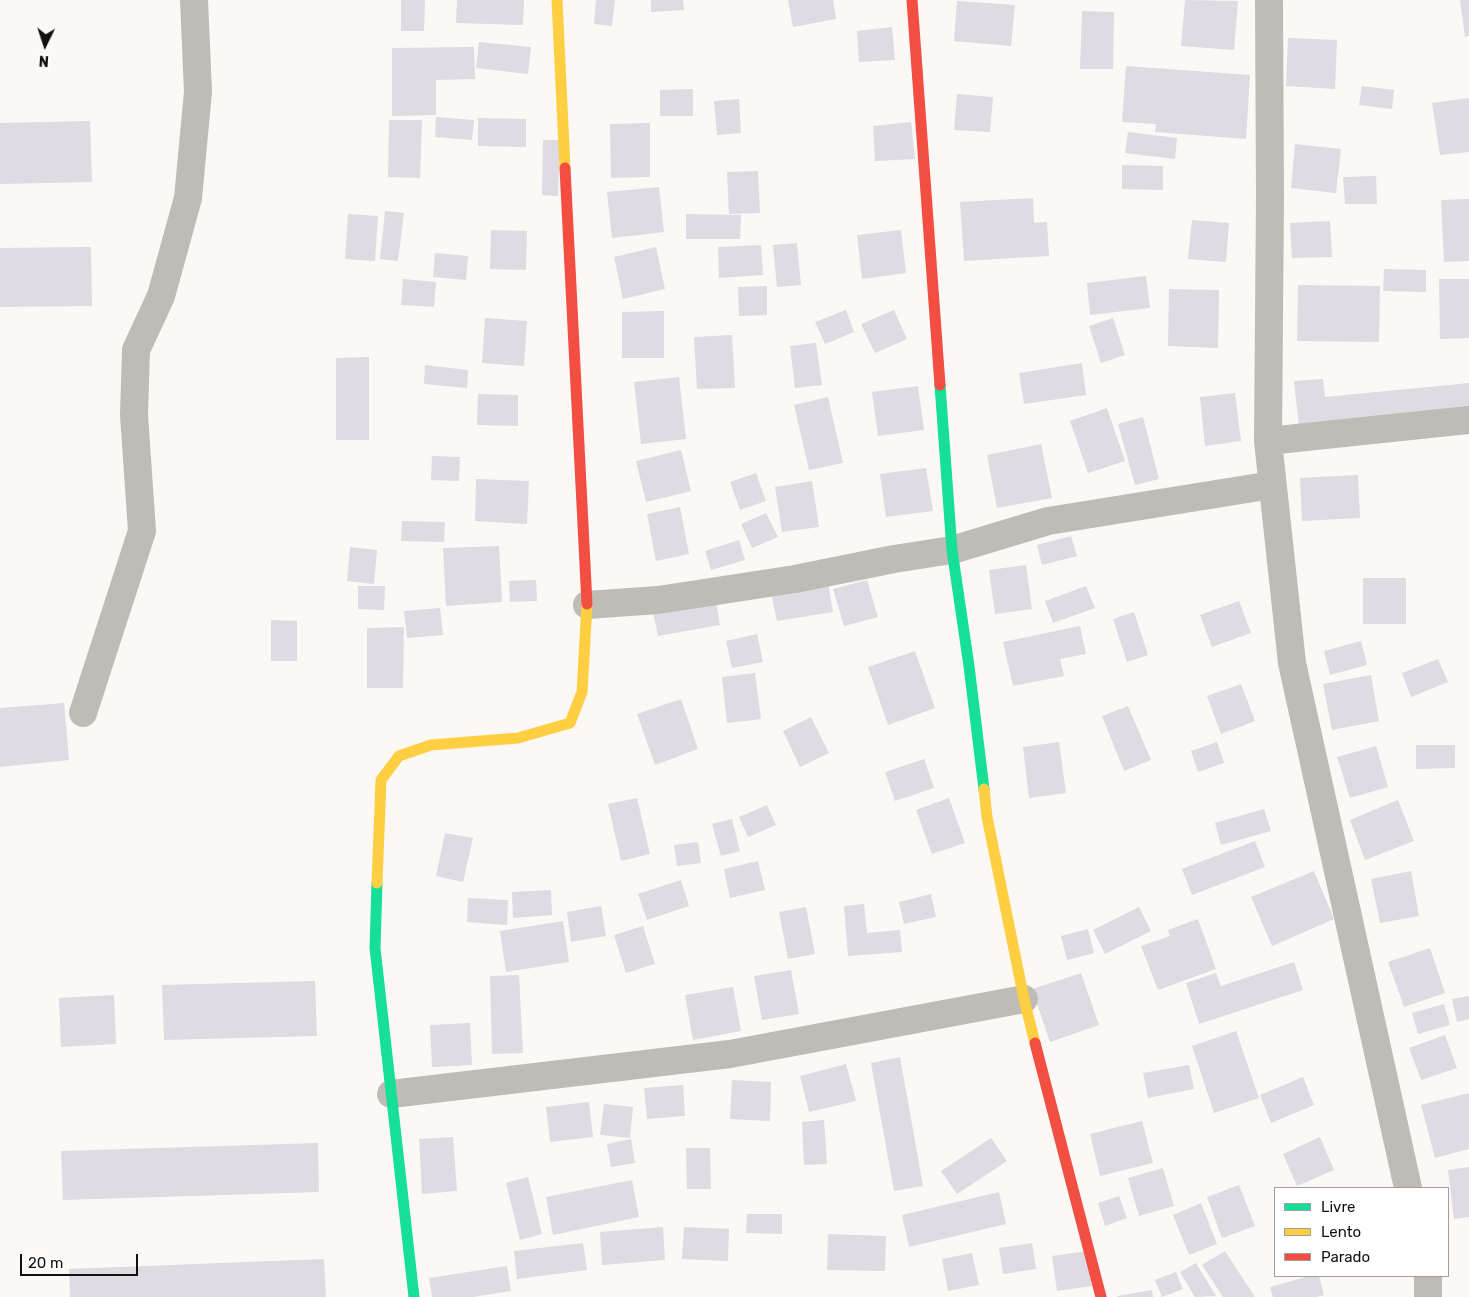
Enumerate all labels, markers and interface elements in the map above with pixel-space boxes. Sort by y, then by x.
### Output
north arrow [20,20,70,70]
text: N [38,52,50,69]
legend [1274,1187,1449,1277]
text: Livre [1321,1198,1355,1216]
text: Lento [1321,1223,1361,1241]
scale bar [22,1244,140,1276]
text: Parado [1321,1248,1370,1266]
text: 20 m [28,1254,63,1272]

